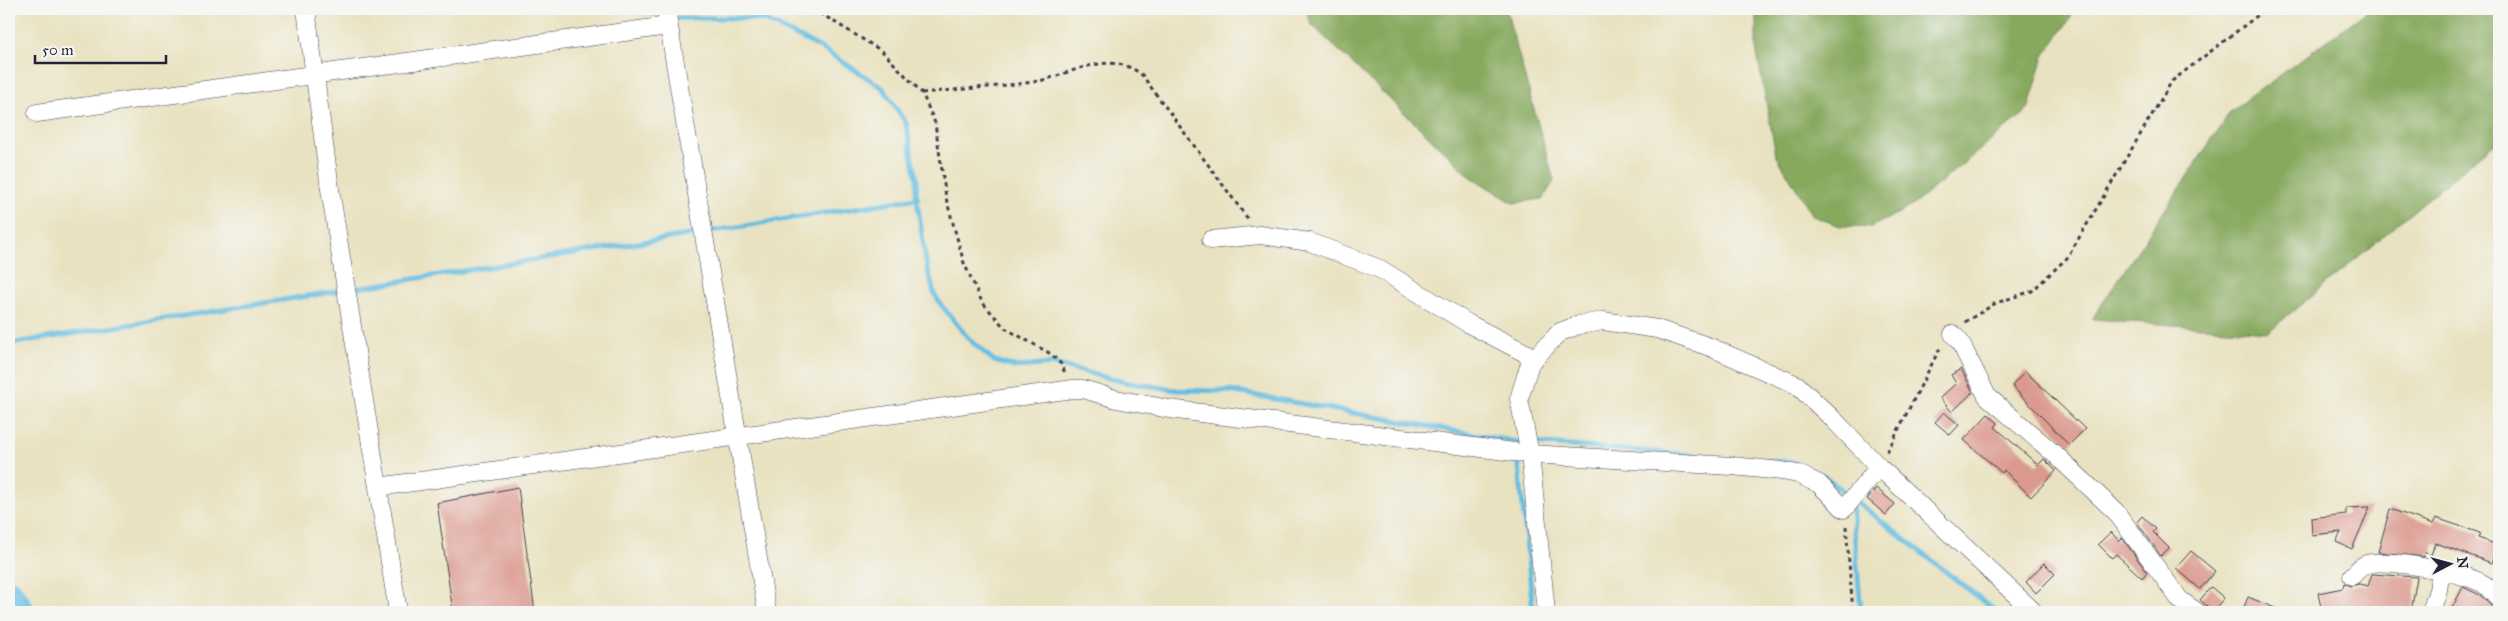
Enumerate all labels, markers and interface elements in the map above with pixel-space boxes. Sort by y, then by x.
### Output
scale bar [35,32,166,64]
text: 50 m [42,41,74,59]
north arrow [2426,538,2476,588]
text: N [2453,556,2472,570]

